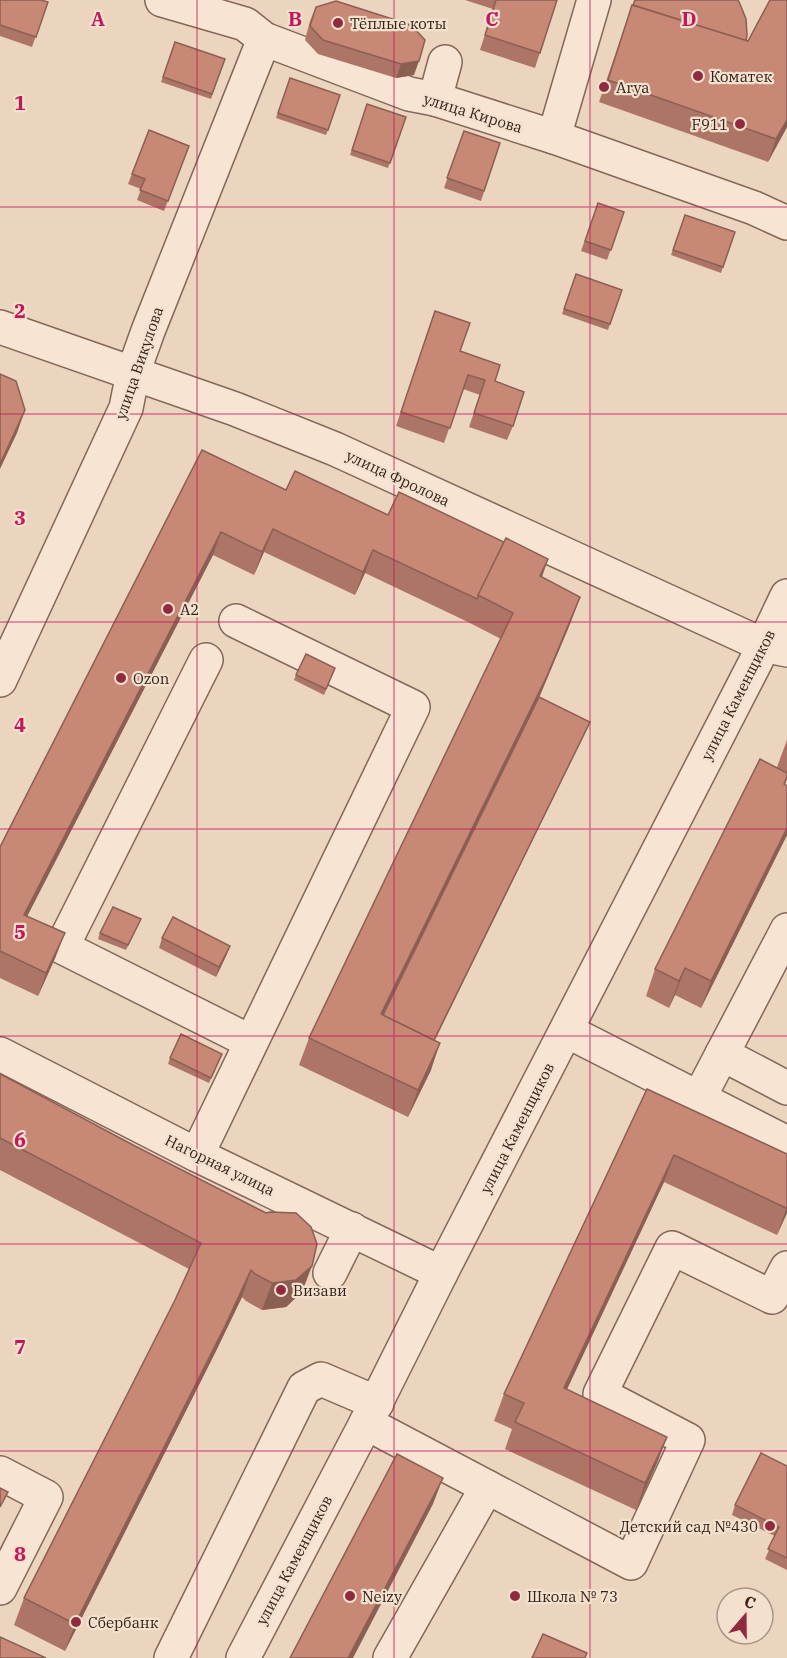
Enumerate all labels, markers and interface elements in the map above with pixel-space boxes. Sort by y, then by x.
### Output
text: A [91,5,105,32]
text: B [288,5,302,32]
text: C [485,5,499,32]
text: D [681,5,697,32]
place label: Тёплые коты [350,14,447,33]
marker: Тёплые коты [331,16,345,30]
place label: Коматек [710,67,772,86]
marker: Коматек [691,69,705,83]
place label: Arya [616,78,649,97]
marker: Arya [597,80,611,94]
text: 1 [14,89,26,116]
street label: улица Кирова [421,89,525,137]
place label: F911 [692,115,728,134]
marker: F911 [733,117,747,131]
text: 2 [14,297,26,324]
street label: улица Викулова [111,304,167,422]
street label: улица Фролова [343,446,453,510]
text: 3 [14,504,26,531]
place label: А2 [180,600,199,619]
marker: А2 [161,602,175,616]
street label: улица Каменщиков [697,627,779,763]
place label: Ozon [133,669,170,688]
marker: Ozon [114,671,128,685]
text: 4 [14,711,26,738]
text: 5 [14,918,26,945]
street label: улица Каменщиков [476,1060,558,1196]
text: 6 [14,1126,26,1153]
street label: Нагорная улица [162,1130,278,1200]
place label: Визави [293,1281,347,1300]
marker: Визави [274,1283,288,1297]
text: 7 [14,1333,26,1360]
street label: улица Каменщиков [252,1492,336,1628]
place label: Детский сад №430 [620,1517,758,1536]
marker: Детский сад №430 [763,1519,777,1533]
text: 8 [14,1540,26,1567]
north arrow [715,1586,775,1646]
place label: Neizy [362,1587,402,1606]
place label: Школа № 73 [527,1587,618,1606]
marker: Neizy [343,1589,357,1603]
marker: Школа № 73 [508,1589,522,1603]
text: С [742,1591,759,1613]
place label: Сбербанк [88,1613,159,1632]
marker: Сбербанк [69,1615,83,1629]

